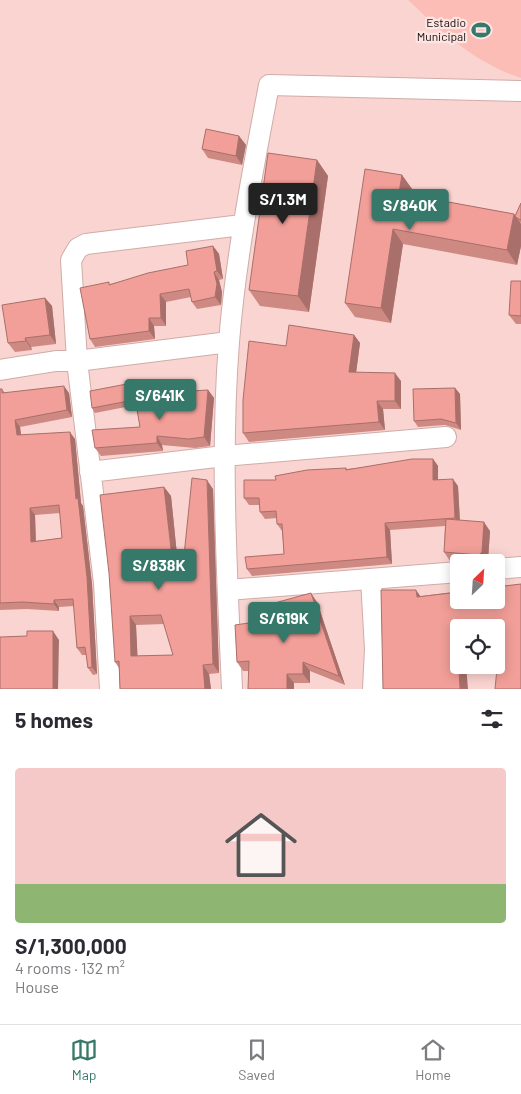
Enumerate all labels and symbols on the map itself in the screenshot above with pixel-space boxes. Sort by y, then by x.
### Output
place label: Estadio Municipal [417,15,466,43]
sports icon: Estadio Municipal [470,19,492,41]
pin: S/1.3M [242,182,324,225]
pin: S/840K [369,188,451,231]
pin: S/641K [119,378,201,421]
pin: S/838K [118,548,200,591]
north arrow [450,554,505,609]
pin: S/619K [243,602,325,644]

